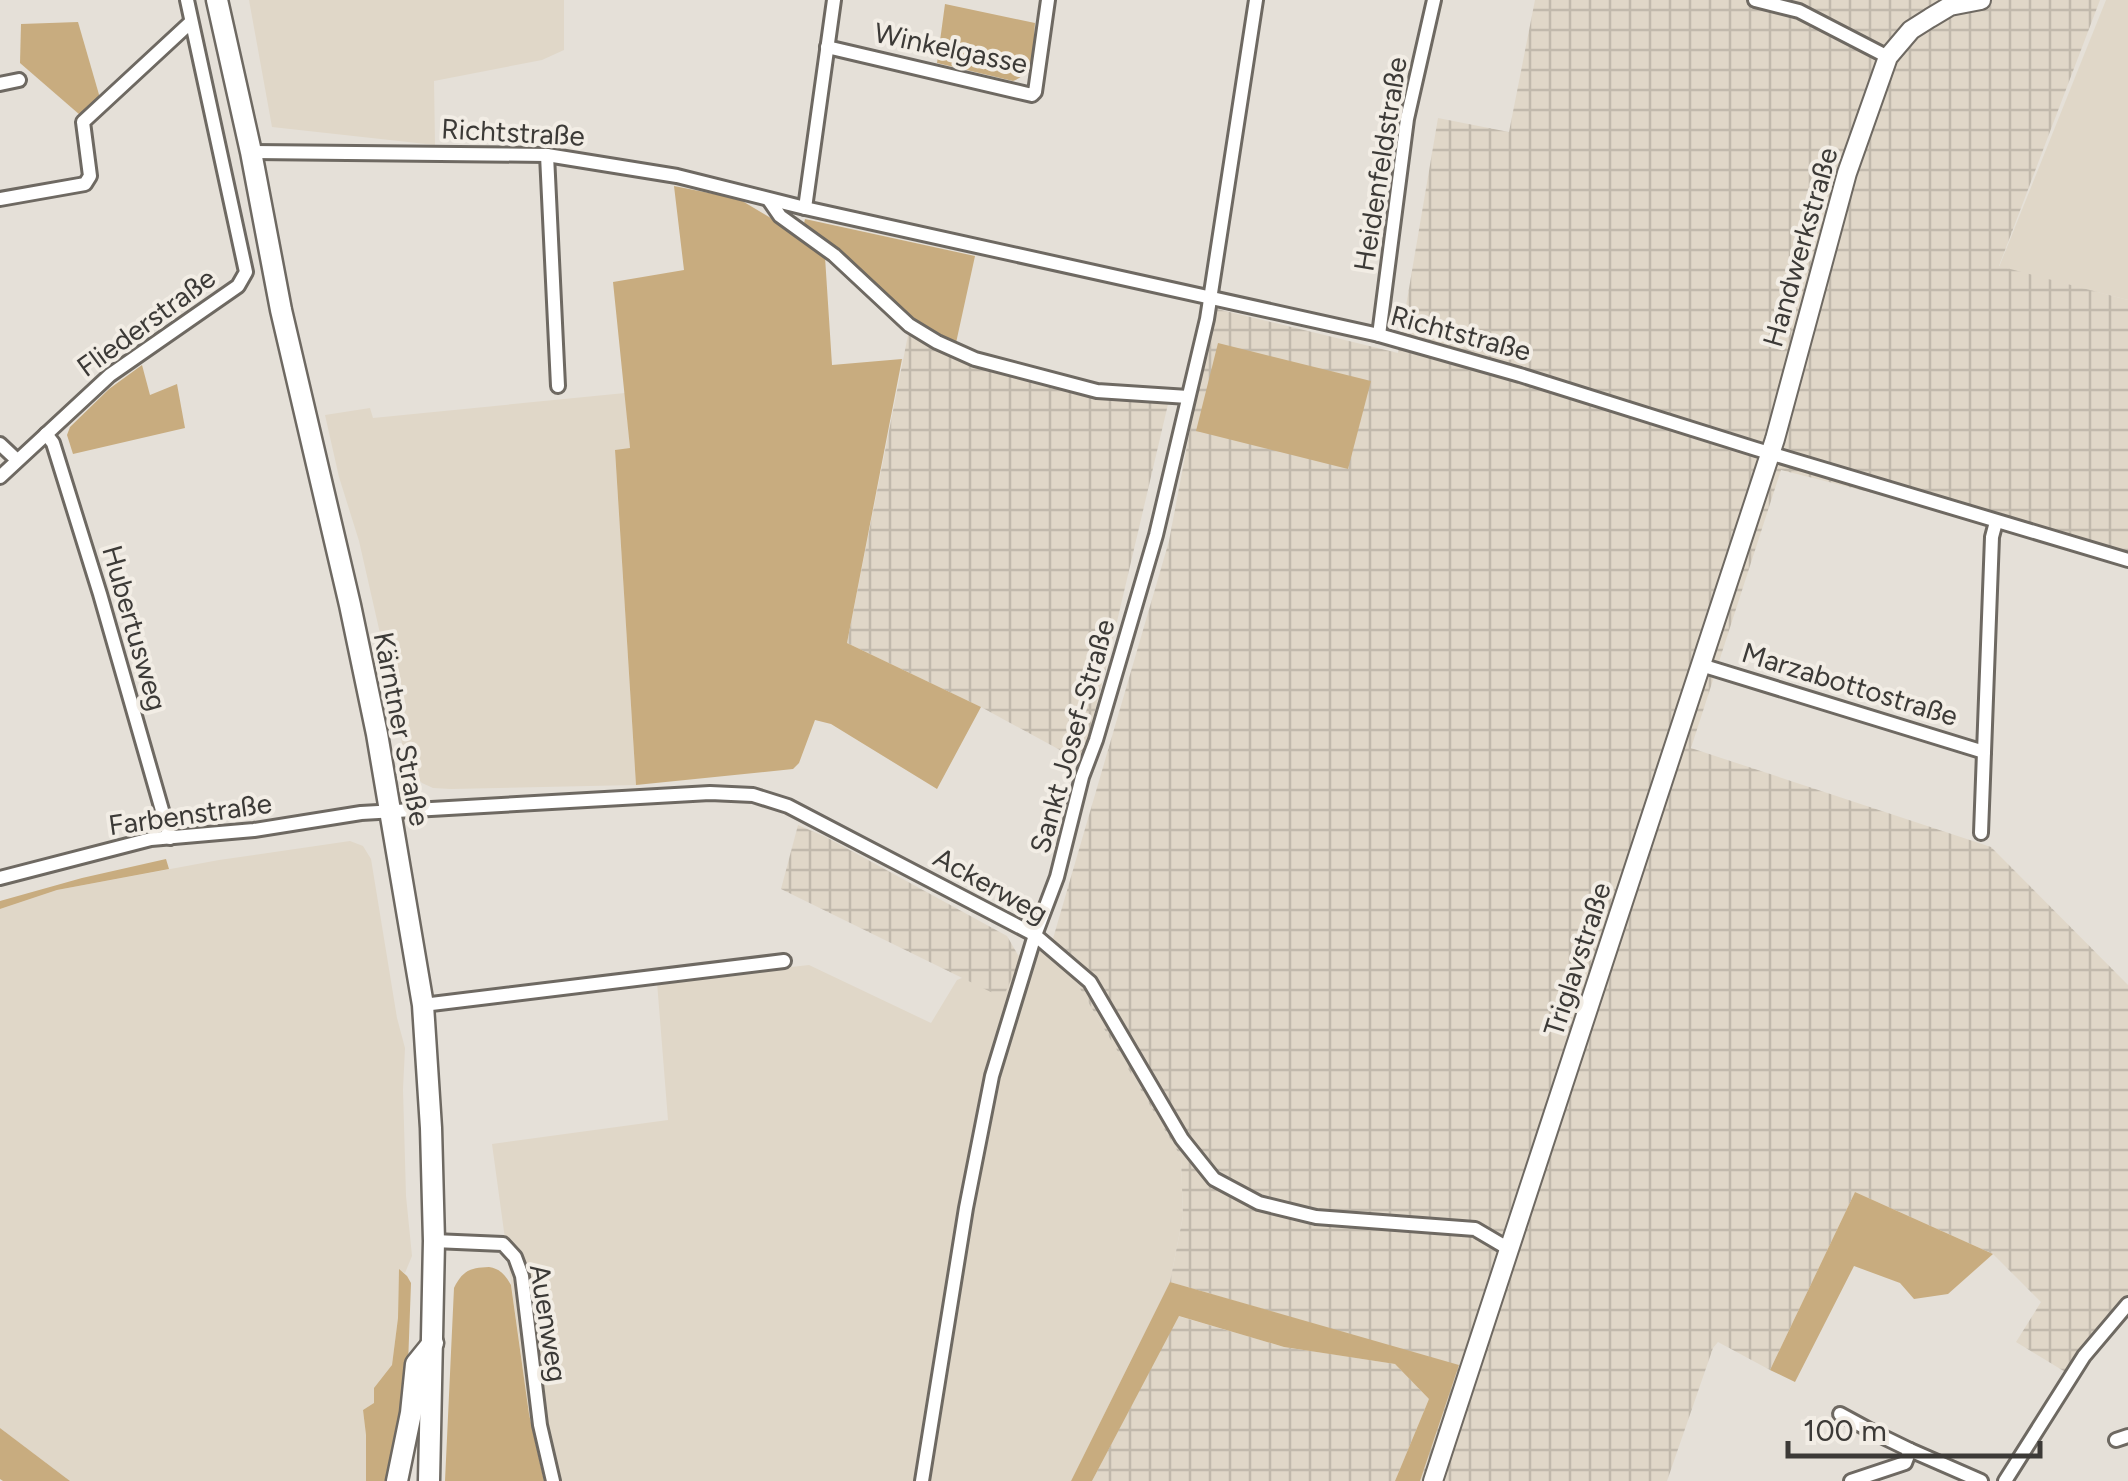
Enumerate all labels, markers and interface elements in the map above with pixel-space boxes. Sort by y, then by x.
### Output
street label: Winkelgasse [871,15,1031,81]
street label: Heidenfeldstraße [1346,54,1414,274]
street label: Richtstraße [440,111,586,153]
street label: Handwerkstraße [1755,143,1845,351]
street label: Fliederstraße [70,260,222,384]
street label: Richtstraße [1387,298,1535,368]
street label: Hubertusweg [95,541,175,715]
street label: Sankt Josef-Straße [1022,615,1122,857]
street label: Kärntner Straße [367,629,437,829]
street label: Marzabottostraße [1738,635,1962,733]
street label: Farbenstraße [106,786,274,842]
street label: Ackerweg [928,840,1054,930]
street label: Triglavstraße [1536,878,1618,1040]
street label: Auenweg [523,1262,575,1384]
scale bar [1788,1396,2040,1458]
text: 100 m [1803,1412,1887,1449]

